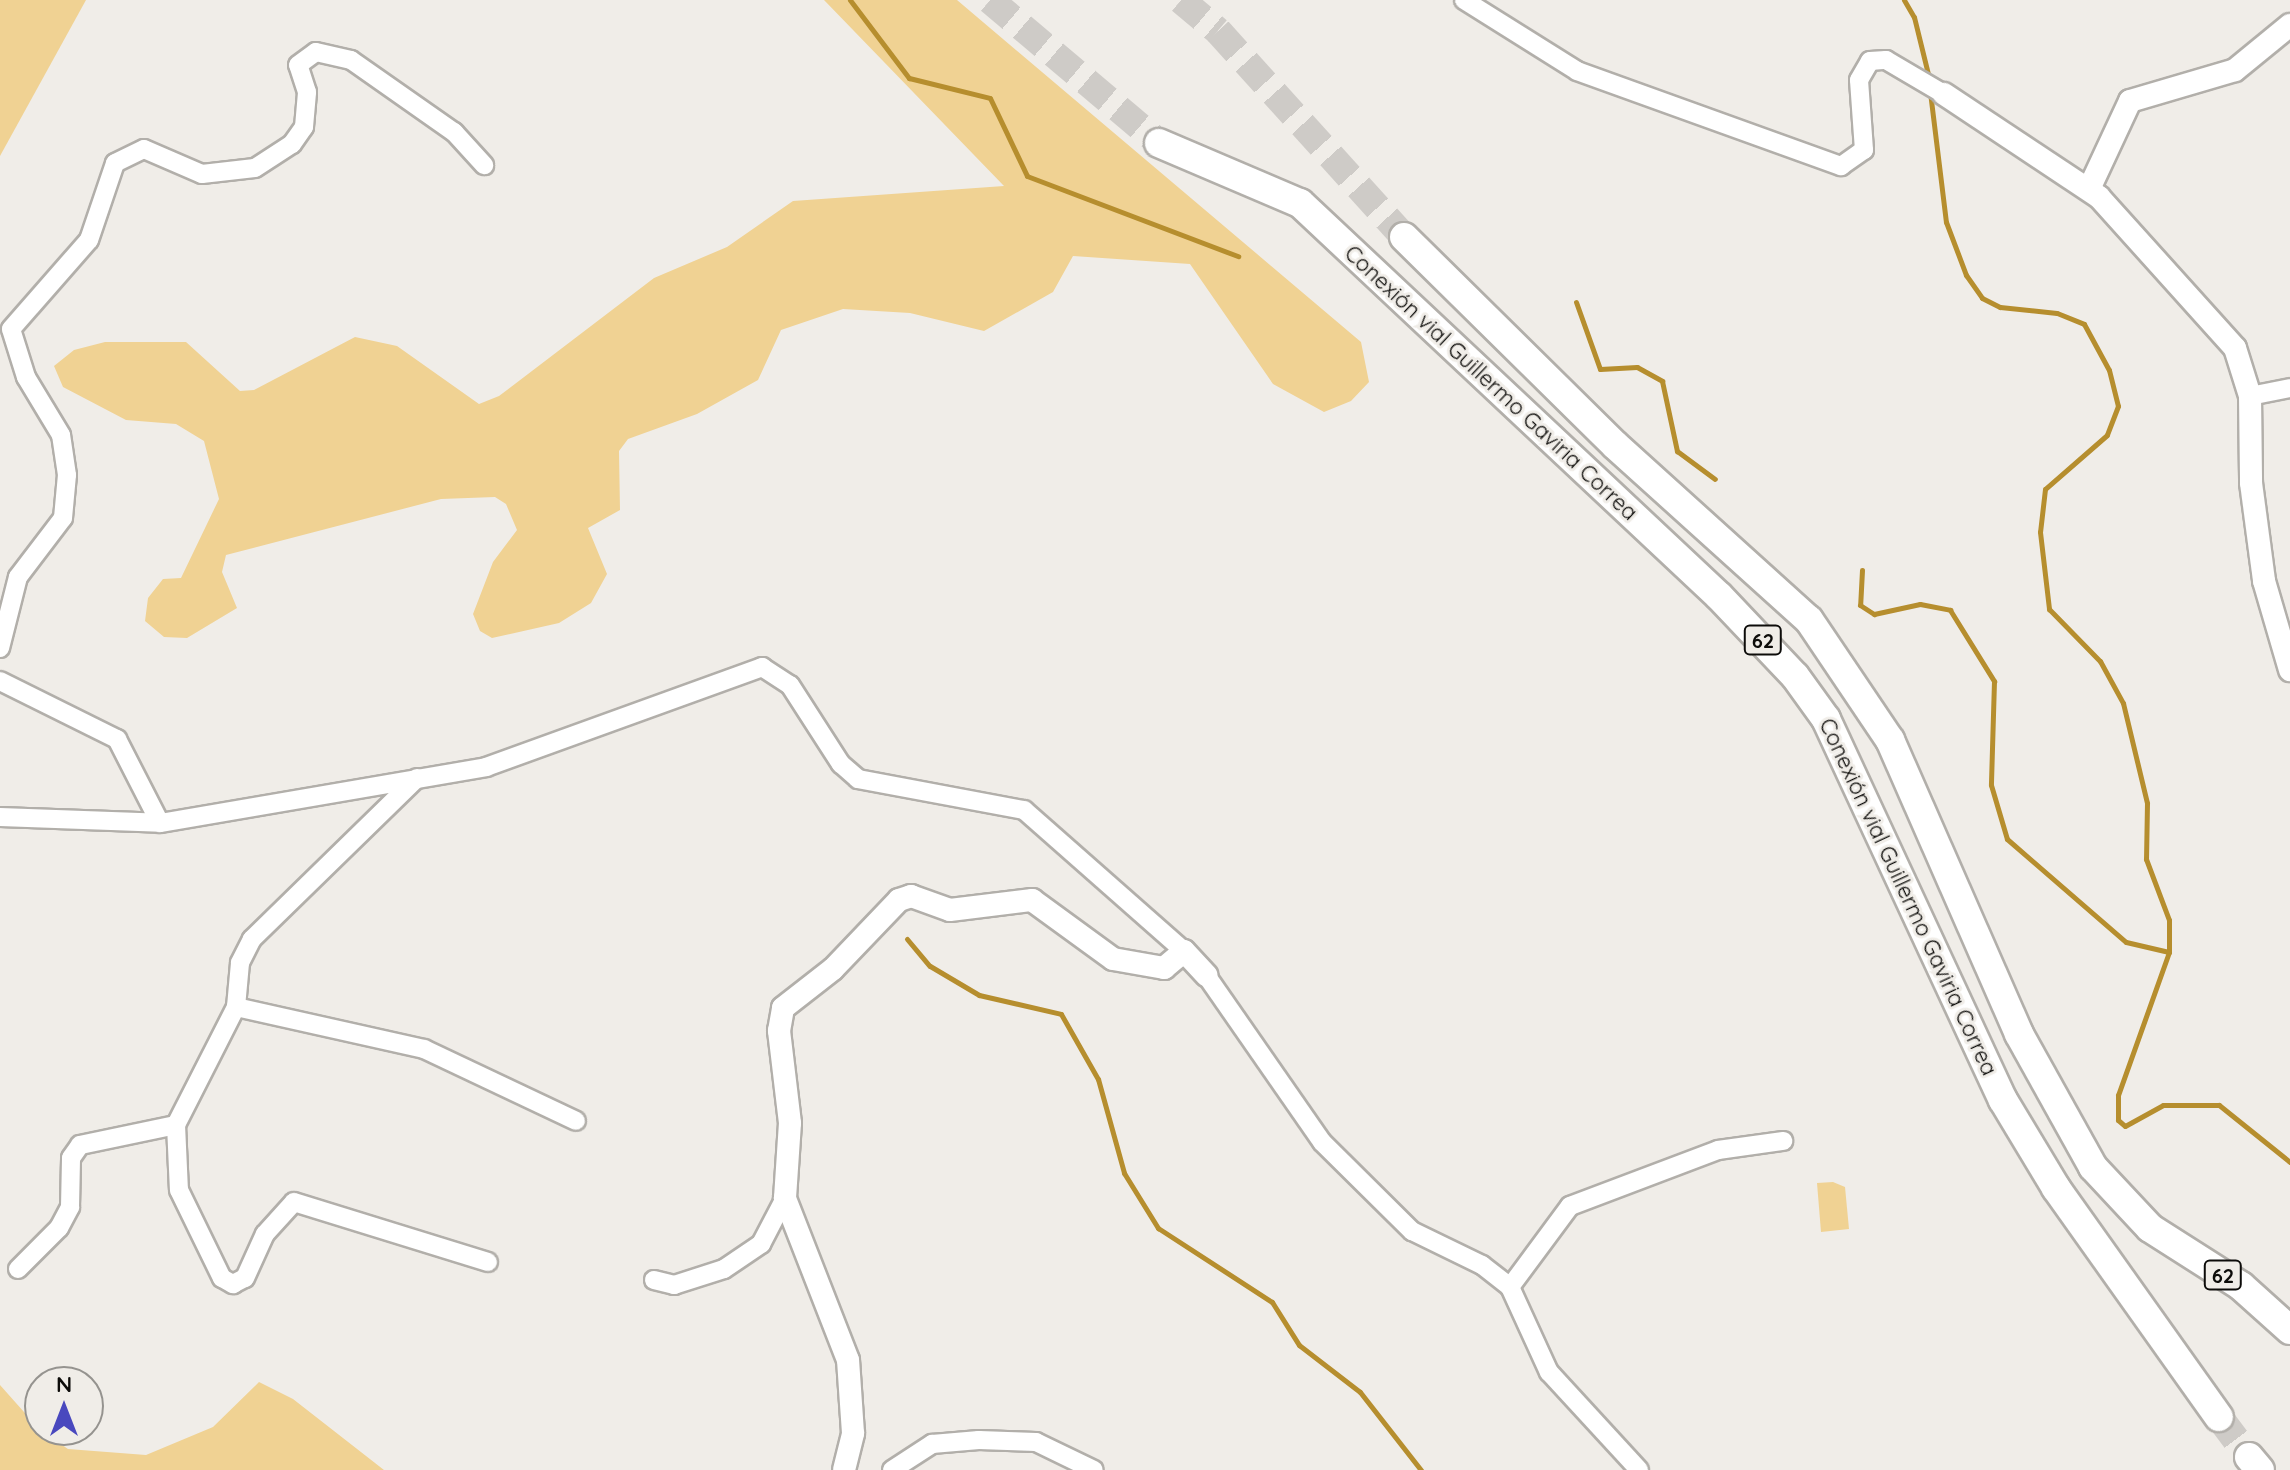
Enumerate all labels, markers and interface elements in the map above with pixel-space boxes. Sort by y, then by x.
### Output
street label: Conexión vial Guillermo Gaviria Correa [1339,240,1643,526]
road number: 62 [1743,624,1783,656]
street label: Conexión vial Guillermo Gaviria Correa [1813,714,2003,1080]
road number: 62 [2203,1259,2243,1291]
north arrow [24,1366,104,1446]
text: N [56,1370,72,1398]

